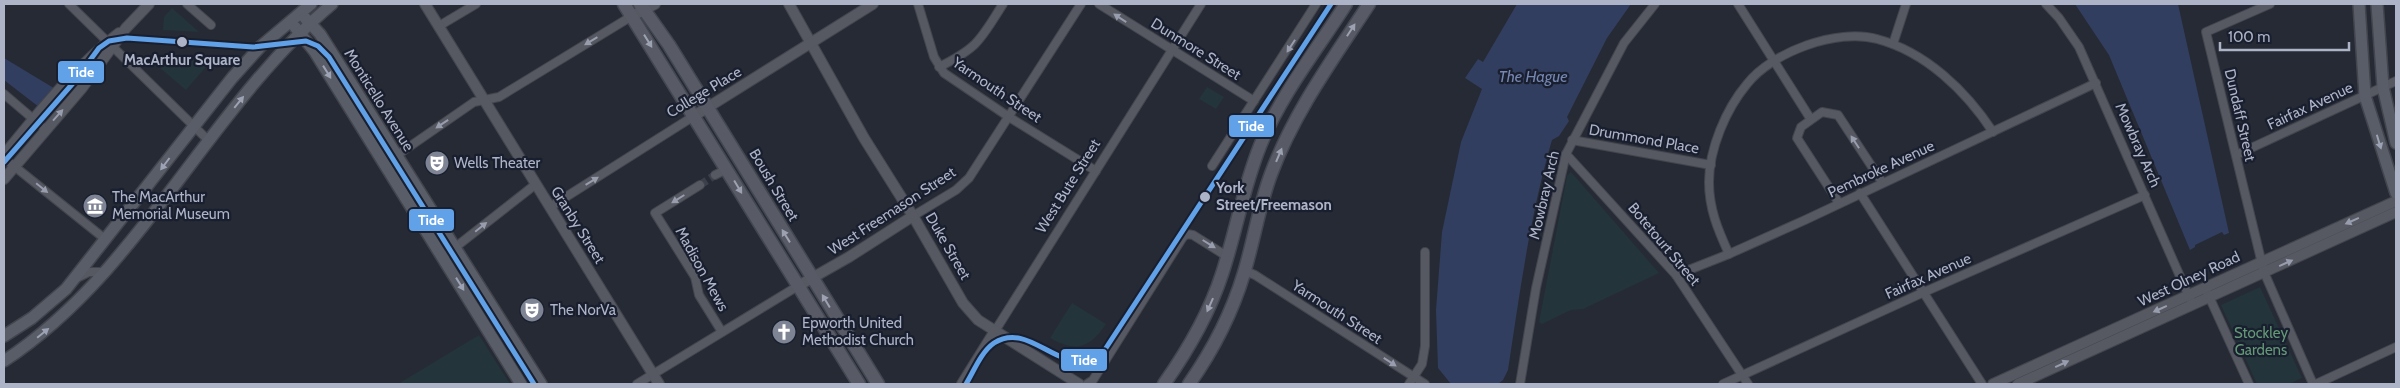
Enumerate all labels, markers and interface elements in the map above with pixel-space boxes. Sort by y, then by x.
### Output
one-way arrow [1114,13,1127,22]
street label: Dunmore Street [1148,14,1244,84]
scale bar [2220,20,2349,52]
one-way arrow [1347,24,1356,37]
text: 100 m [2228,28,2270,46]
marker: MacArthur Square [175,35,189,49]
one-way arrow [644,35,653,48]
one-way arrow [584,36,597,46]
one-way arrow [1286,39,1295,52]
street label: Monticello Avenue [340,45,418,155]
place label: MacArthur Square [124,51,241,69]
street label: Yarmouth Street [948,53,1045,126]
line badge: Tide [57,60,105,84]
street label: College Place [663,62,745,121]
text: Tide [68,63,94,81]
one-way arrow [323,66,332,79]
water label: The Hague [1498,67,1568,86]
street label: Dundaff Street [2221,67,2259,163]
street label: Fairfax Avenue [2264,78,2356,134]
one-way arrow [233,96,244,109]
street label: Mowbray Arch [2111,100,2165,190]
one-way arrow [52,109,64,121]
line badge: Tide [1228,114,1275,138]
text: Tide [1238,117,1264,135]
one-way arrow [436,119,449,129]
street label: Drummond Place [1587,120,1701,158]
one-way arrow [1851,135,1860,148]
one-way arrow [2376,135,2383,150]
street label: West Bute Street [1032,136,1104,236]
street label: Pembroke Avenue [1825,136,1937,202]
street label: Boush Street [745,146,803,224]
one-way arrow [1276,148,1284,162]
street label: Mowbray Arch [1525,149,1563,241]
theatre icon: Wells Theater [424,150,450,176]
place label: Wells Theater [454,154,540,172]
one-way arrow [159,157,170,170]
street label: West Freemason Street [825,163,959,259]
one-way arrow [585,177,598,186]
place label: York Street/Freemason [1215,179,1332,214]
one-way arrow [734,181,743,194]
one-way arrow [35,183,48,194]
street label: Granby Street [547,183,609,267]
place label: The MacArthur Memorial Museum [112,188,230,223]
marker: York Street/Freemason [1198,190,1212,204]
museum icon: The MacArthur Memorial Museum [82,193,108,219]
one-way arrow [671,195,684,204]
street label: Botetourt Street [1624,199,1704,289]
line badge: Tide [408,208,455,232]
street label: Duke Street [922,209,974,283]
text: Tide [418,211,444,229]
one-way arrow [2345,218,2359,226]
one-way arrow [474,221,487,232]
street label: Madison Mews [671,224,733,314]
one-way arrow [782,230,791,243]
one-way arrow [1202,240,1215,249]
street label: West Olney Road [2135,248,2243,310]
street label: Fairfax Avenue [1882,249,1974,303]
one-way arrow [2279,258,2293,266]
street label: Yarmouth Street [1288,276,1385,348]
one-way arrow [455,277,465,291]
one-way arrow [822,295,831,308]
theatre icon: The NorVa [519,297,545,323]
one-way arrow [1205,298,1213,312]
place label: The NorVa [550,301,617,319]
one-way arrow [2153,305,2167,313]
place label: Epworth United Methodist Church [802,314,914,349]
church icon: Epworth United Methodist Church [771,319,797,345]
park label: Stockley Gardens [2234,324,2288,359]
one-way arrow [36,327,49,338]
line badge: Tide [1060,348,1108,372]
text: Tide [1071,351,1097,369]
one-way arrow [1383,357,1397,367]
one-way arrow [2055,360,2069,368]

